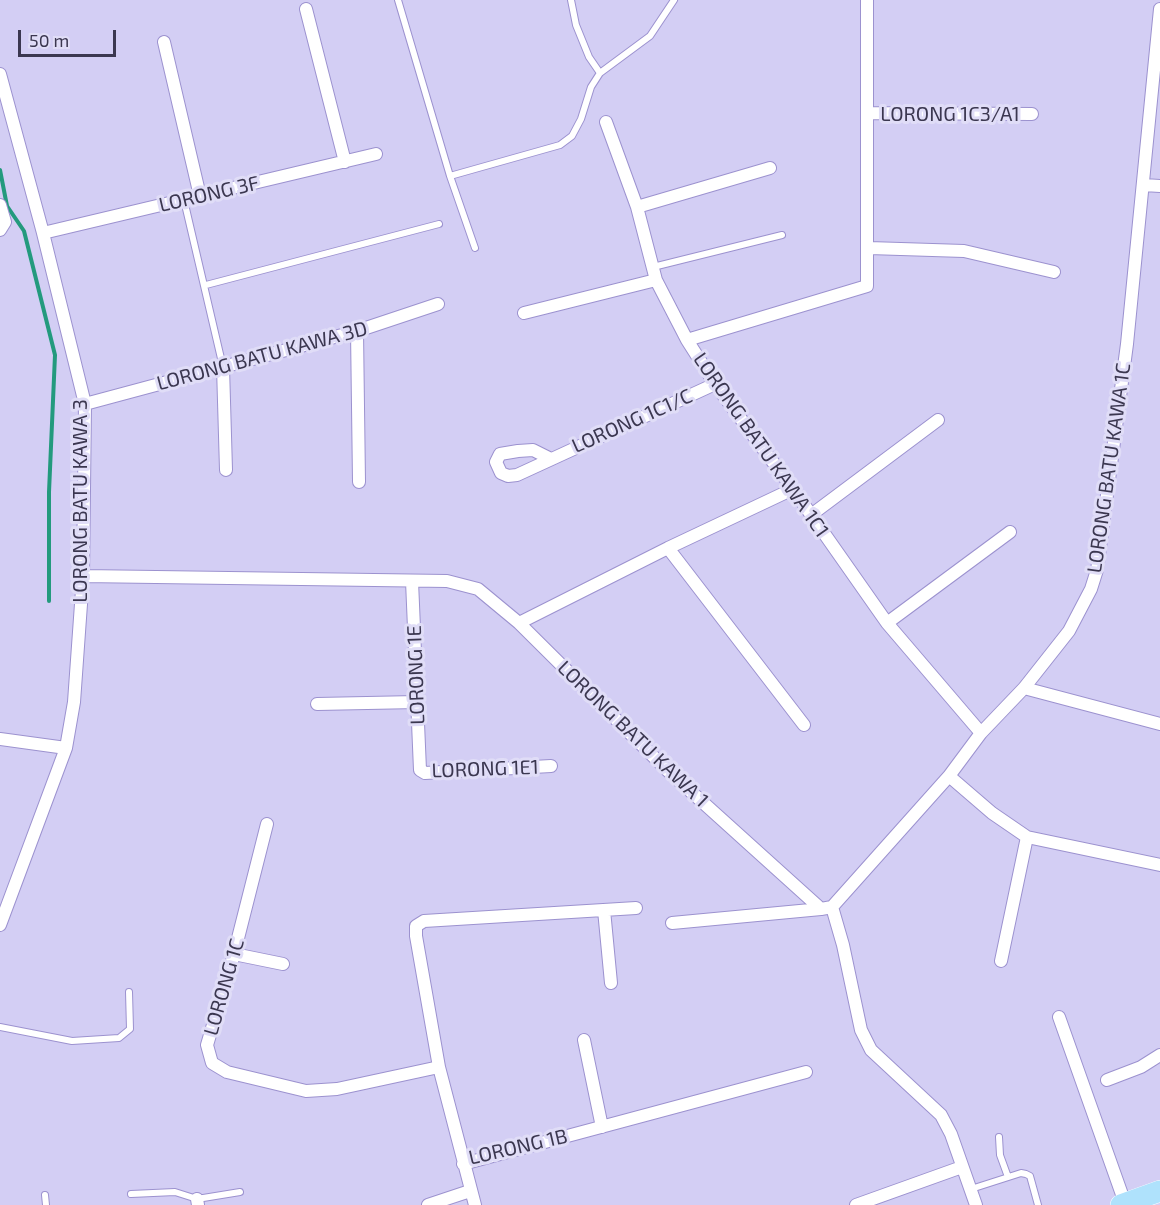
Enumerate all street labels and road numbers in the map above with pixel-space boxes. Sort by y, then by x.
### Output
street label: LORONG 1C3/A1 [880,102,1020,126]
street label: LORONG 3F [157,171,261,217]
street label: LORONG BATU KAWA 3D [154,316,370,396]
street label: LORONG BATU KAWA 1C1 [688,348,834,542]
street label: LORONG BATU KAWA 1C [1082,361,1136,575]
street label: LORONG 1C1/C [568,384,696,458]
street label: LORONG BATU KAWA 3 [68,399,92,603]
street label: LORONG 1E [402,625,430,725]
street label: LORONG BATU KAWA 1 [553,656,713,812]
street label: LORONG 1E1 [431,755,539,783]
street label: LORONG 1C [199,936,249,1038]
street label: LORONG 1B [466,1124,570,1170]

